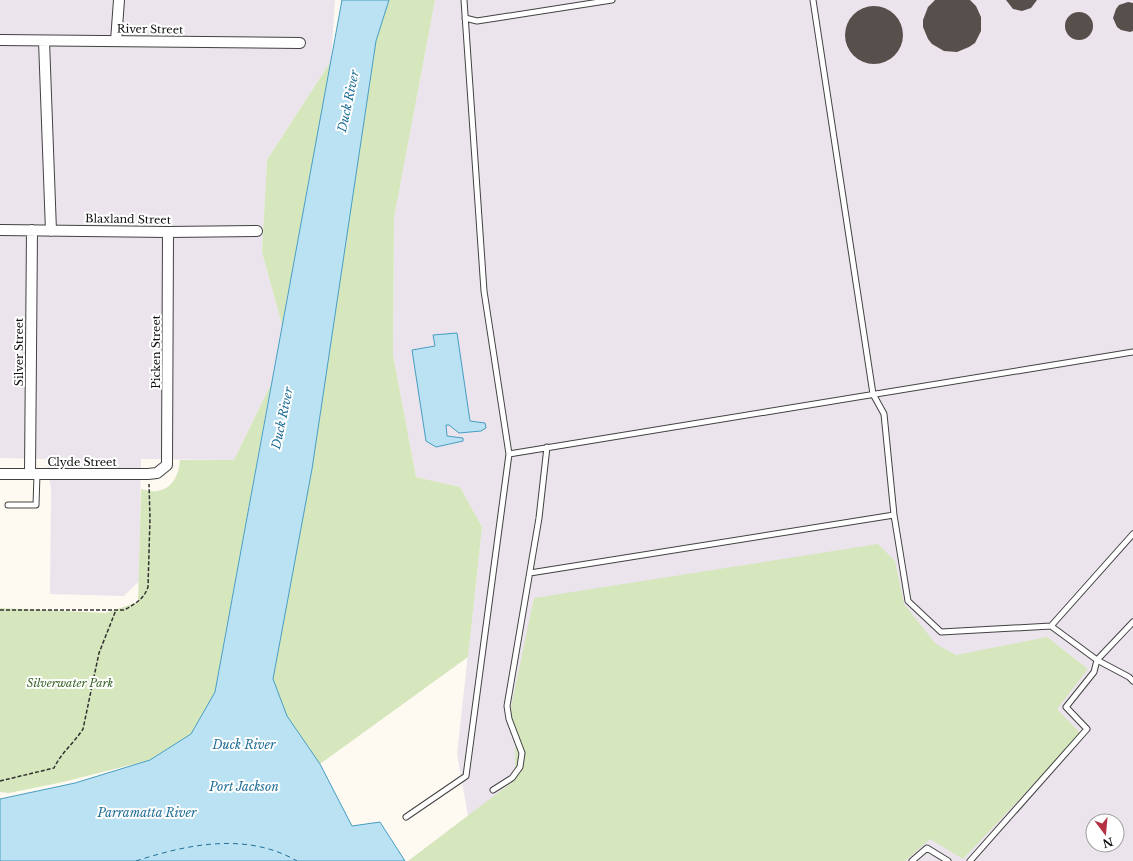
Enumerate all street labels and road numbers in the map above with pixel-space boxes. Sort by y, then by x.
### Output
street label: River Street [117,21,184,37]
street label: Blaxland Street [85,211,172,227]
street label: Picken Street [149,314,163,389]
street label: Silver Street [12,317,26,386]
street label: Clyde Street [47,455,117,469]

